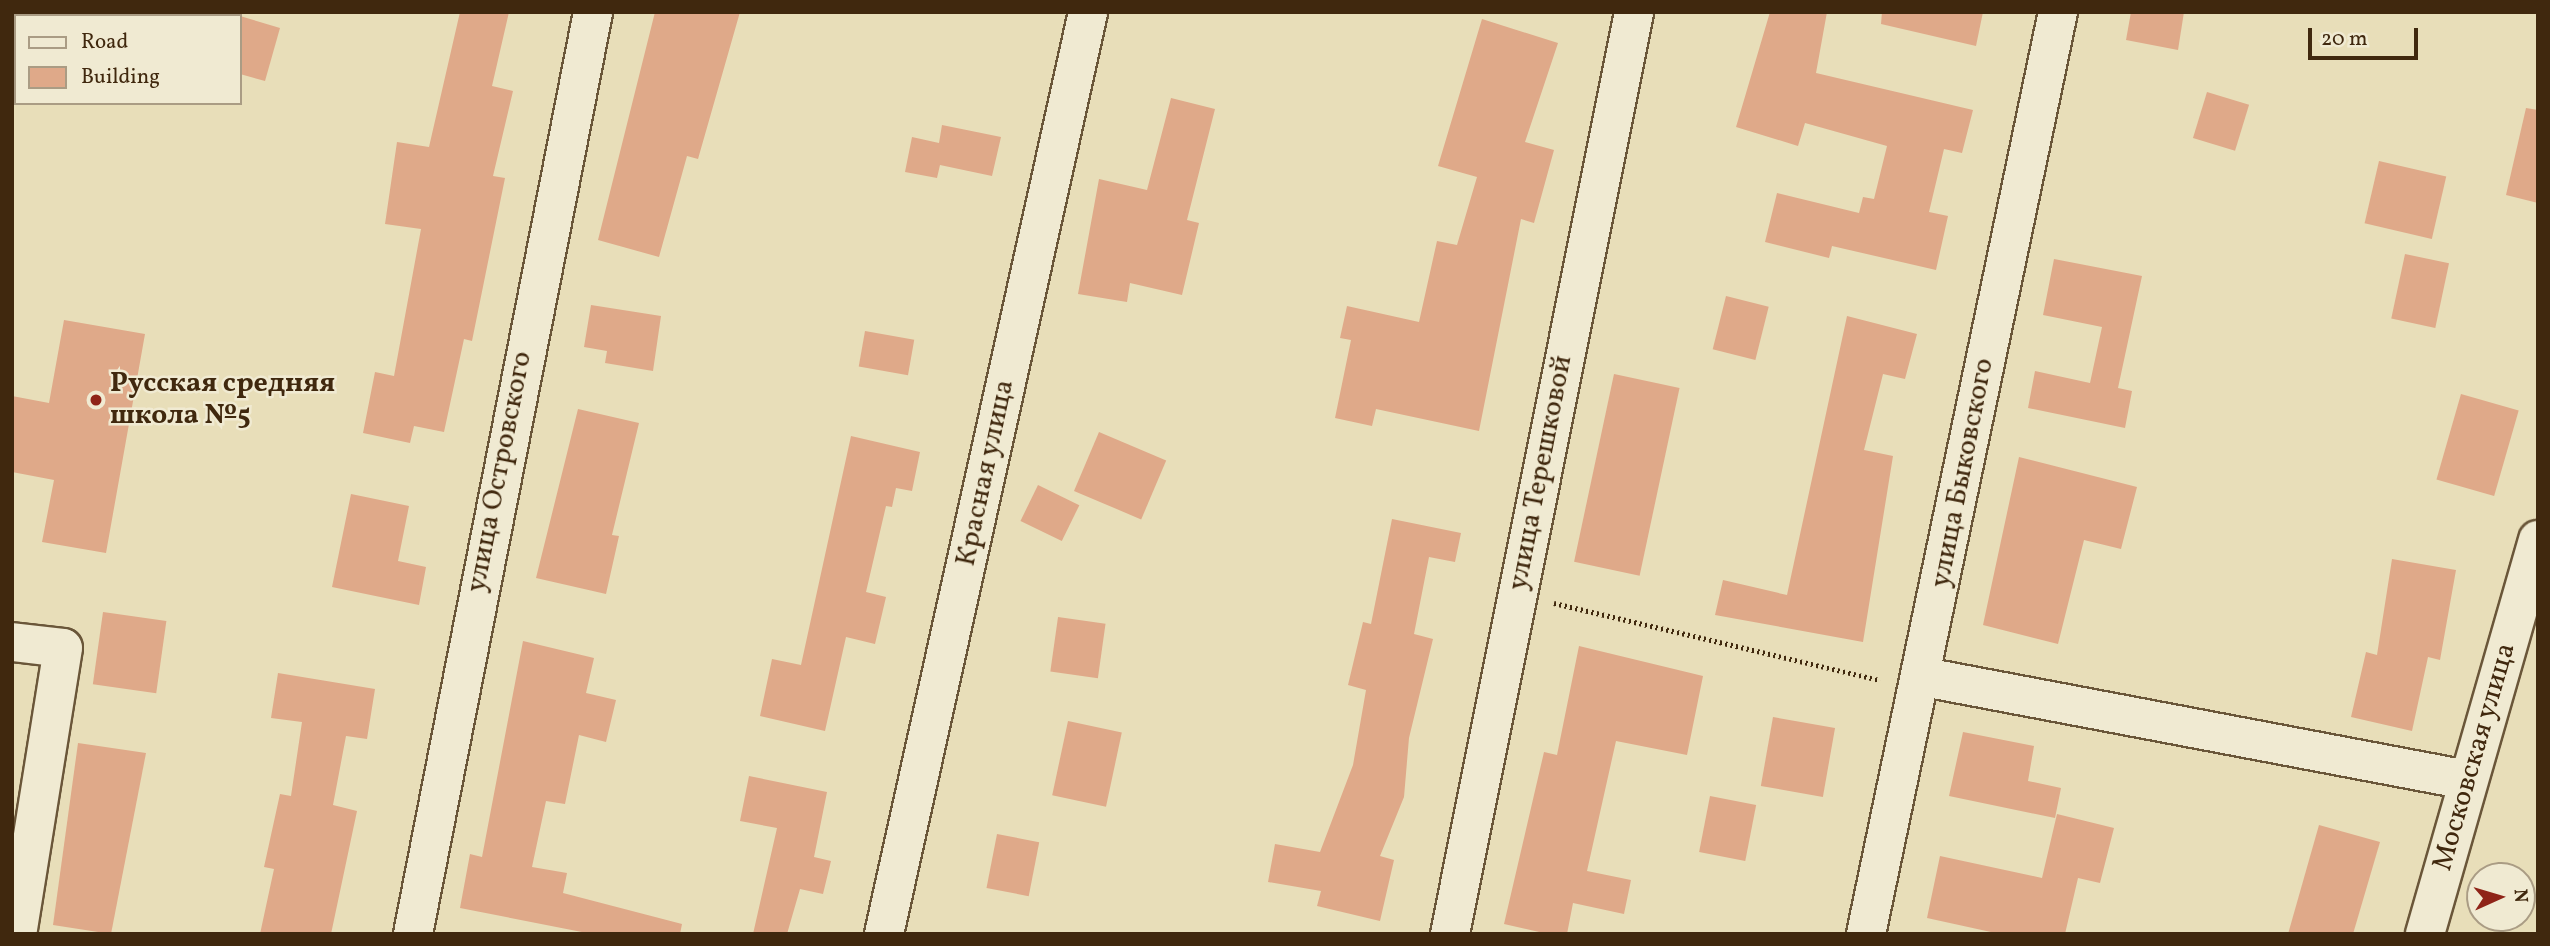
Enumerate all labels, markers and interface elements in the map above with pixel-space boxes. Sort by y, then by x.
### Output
legend [14,14,242,105]
scale bar [2312,14,2422,58]
text: 20 m [2321,25,2367,54]
text: Road [81,28,128,57]
text: Building [81,63,160,92]
street label: улица Островского [460,349,540,595]
street label: улица Терешковой [1502,352,1580,594]
street label: улица Быковского [1924,355,2002,591]
place label: Русская средняя школа №5 [110,367,335,433]
street label: Красная улица [950,376,1022,570]
marker: Русская средняя школа №5 [88,392,104,408]
street label: Московская улица [2426,639,2524,875]
north arrow [2466,862,2536,932]
text: N [2507,888,2533,903]

